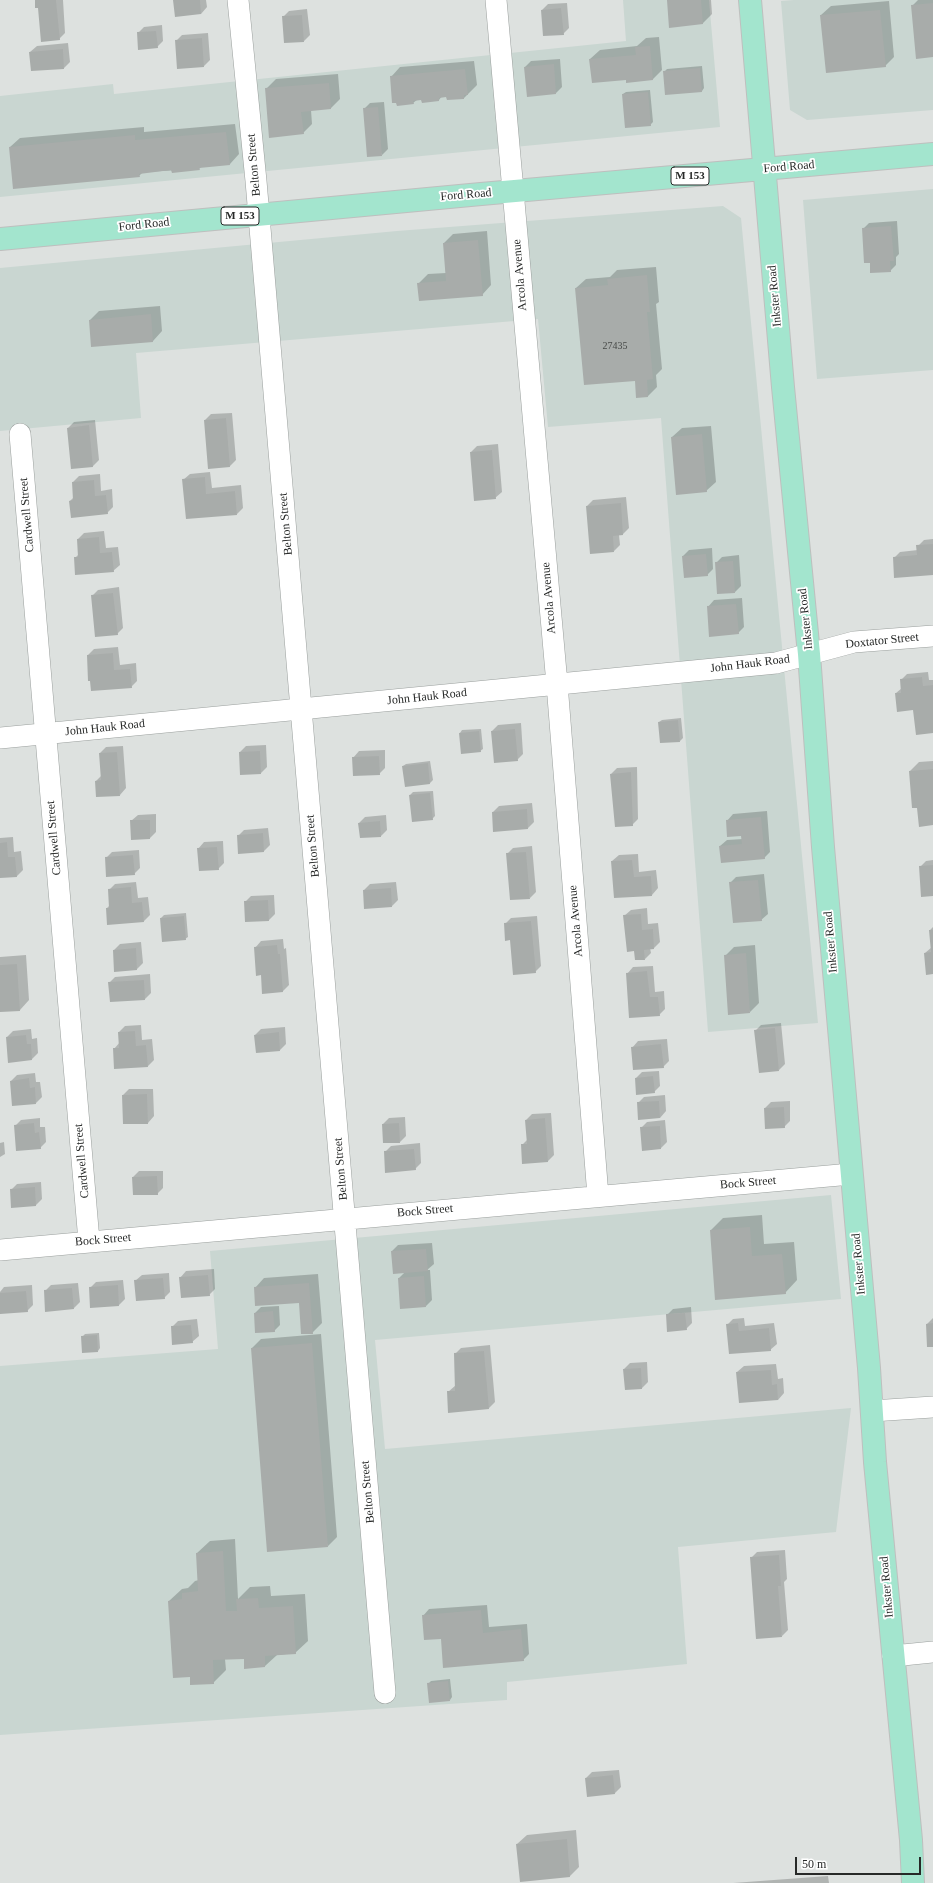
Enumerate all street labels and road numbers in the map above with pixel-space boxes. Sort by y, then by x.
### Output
street label: Belton Street [244,133,264,197]
street label: Ford Road [763,158,815,176]
road number: M 153 [671,167,709,185]
street label: Ford Road [440,186,492,204]
road number: M 153 [221,207,259,225]
street label: Ford Road [118,215,170,235]
street label: Arcola Avenue [510,238,530,312]
street label: Inkster Road [765,265,785,327]
street label: Cardwell Street [17,477,37,553]
street label: Belton Street [276,492,296,556]
street label: Arcola Avenue [539,561,559,635]
street label: Inkster Road [796,588,816,650]
street label: Doxtator Street [845,630,919,652]
street label: John Hauk Road [709,652,791,676]
street label: John Hauk Road [386,686,468,708]
street label: John Hauk Road [64,717,146,739]
street label: Cardwell Street [44,800,64,876]
street label: Belton Street [303,814,323,878]
street label: Arcola Avenue [566,884,586,958]
street label: Inkster Road [821,911,841,973]
street label: Cardwell Street [72,1123,92,1199]
street label: Belton Street [331,1137,351,1201]
street label: Bock Street [719,1173,777,1193]
street label: Bock Street [396,1201,454,1221]
street label: Bock Street [74,1230,132,1250]
street label: Inkster Road [849,1233,869,1295]
street label: Belton Street [358,1460,378,1524]
street label: Inkster Road [877,1556,897,1618]

